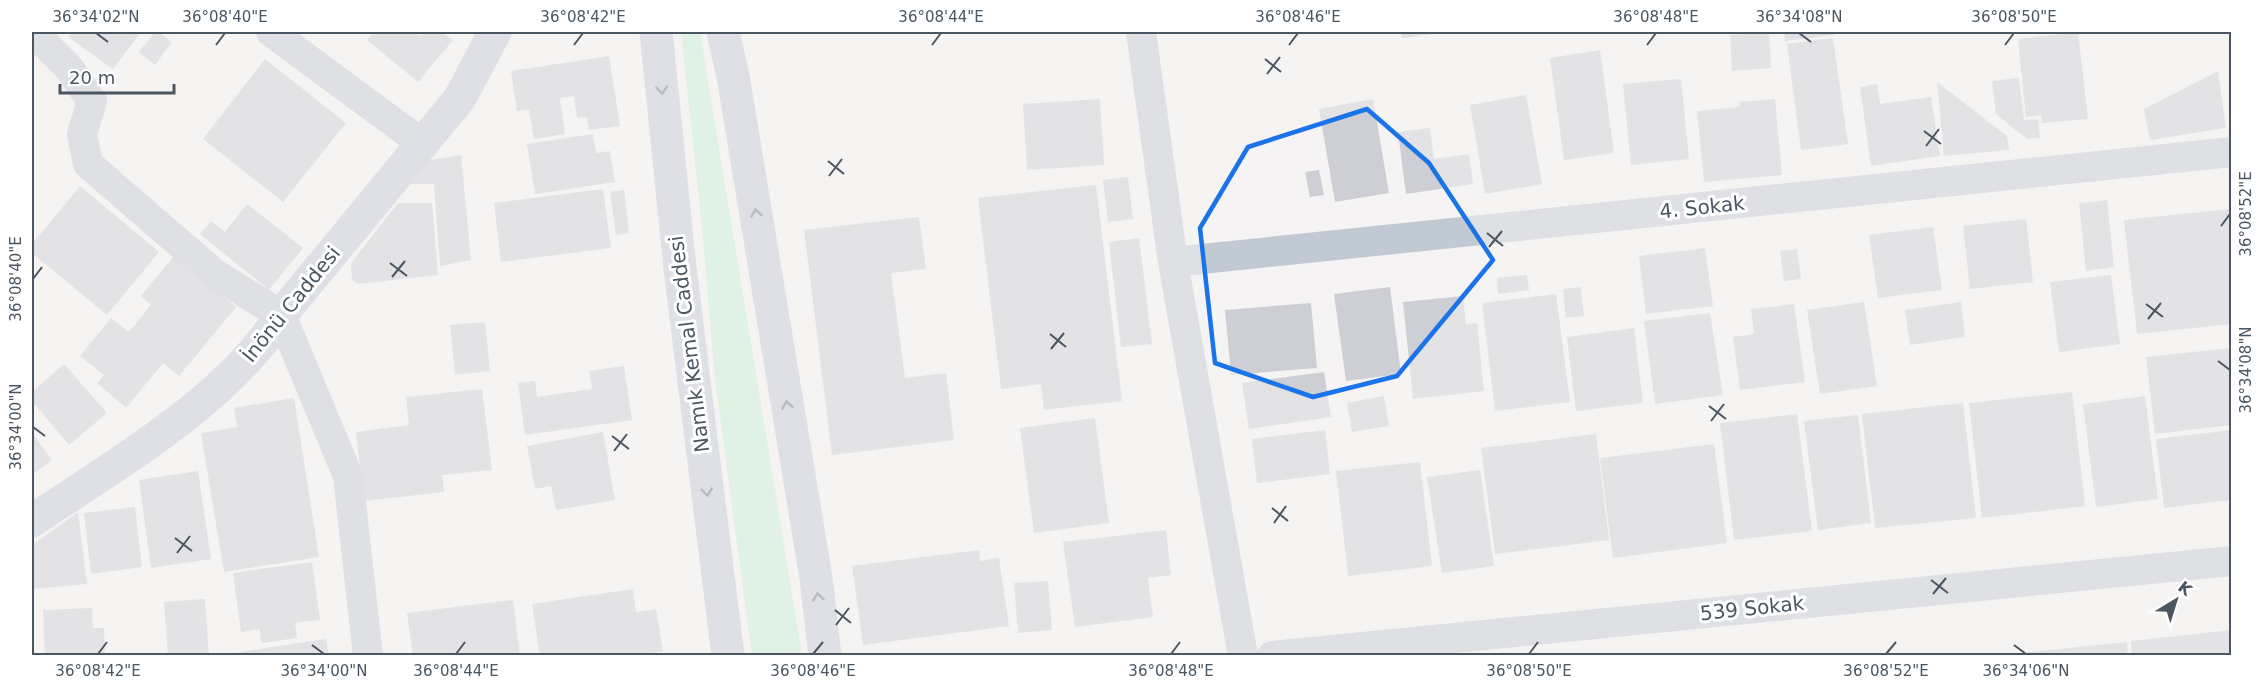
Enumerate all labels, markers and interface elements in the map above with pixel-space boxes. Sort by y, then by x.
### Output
text: 36°34'02"N [52,8,140,26]
text: 36°08'40"E [182,8,268,26]
text: 36°08'42"E [540,8,626,26]
text: 36°08'44"E [898,8,984,26]
text: 36°08'46"E [1255,8,1341,26]
text: 36°08'48"E [1613,8,1699,26]
text: 36°34'08"N [1755,8,1843,26]
text: 36°08'50"E [1971,8,2057,26]
scale bar [60,57,174,95]
text: 20 m [69,67,115,88]
one-way arrow [655,85,668,94]
text: 36°08'52"E [2237,171,2255,257]
street label: 4. Sokak [1658,191,1746,223]
one-way arrow [750,208,762,217]
street label: Namık Kemal Caddesi [664,234,714,454]
text: 36°08'40"E [7,236,25,322]
street label: İnönü Caddesi [237,241,345,367]
text: 36°34'08"N [2237,326,2255,414]
text: 36°34'00"N [7,383,25,471]
one-way arrow [781,400,794,410]
one-way arrow [700,488,713,497]
north arrow [2146,570,2206,630]
text: K [2174,577,2196,600]
street label: 539 Sokak [1699,591,1806,625]
one-way arrow [812,593,825,602]
text: 36°08'42"E [55,662,141,680]
text: 36°34'00"N [280,662,368,680]
text: 36°08'44"E [413,662,499,680]
text: 36°08'46"E [770,662,856,680]
text: 36°08'48"E [1128,662,1214,680]
text: 36°08'50"E [1486,662,1572,680]
text: 36°08'52"E [1843,662,1929,680]
text: 36°34'06"N [1982,662,2070,680]

